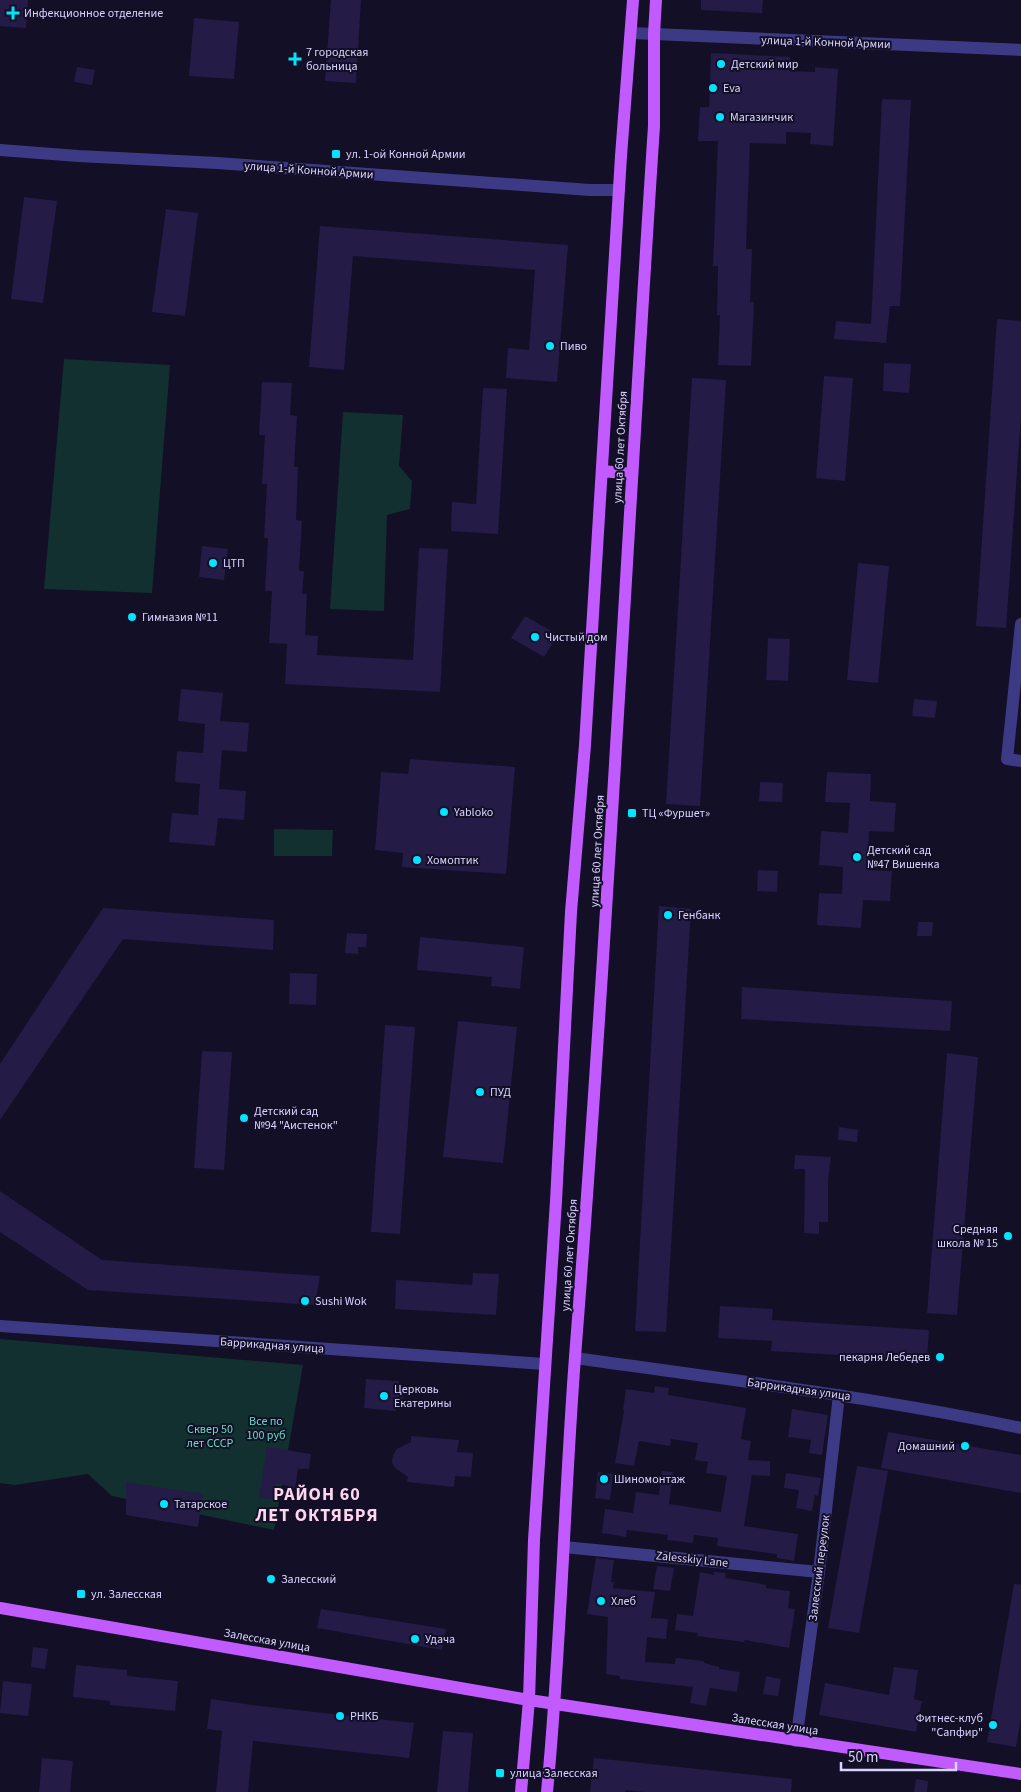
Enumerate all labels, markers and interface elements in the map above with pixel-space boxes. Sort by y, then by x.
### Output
place label: Инфекционное отделение [24,5,163,22]
marker: Инфекционное отделение [6,6,20,20]
street label: улица 1-й Конной Армии [761,32,891,53]
place label: 7 городская больница [306,44,368,75]
marker: 7 городская больница [288,52,302,66]
place label: Детский мир [731,56,799,73]
marker: Детский мир [715,58,727,70]
place label: Eva [723,80,741,97]
marker: Eva [707,82,719,94]
place label: Магазинчик [730,109,793,126]
marker: Магазинчик [714,111,726,123]
place label: ул. 1-ой Конной Армии [346,146,466,163]
marker: ул. 1-ой Конной Армии [330,148,342,160]
street label: улица 1-й Конной Армии [244,157,374,183]
place label: Пиво [560,338,587,355]
marker: Пиво [544,340,556,352]
street label: улица 60 лет Октября [609,390,632,504]
place label: ЦТП [223,555,245,572]
marker: ЦТП [207,557,219,569]
place label: Гимназия №11 [142,609,218,626]
marker: Гимназия №11 [126,611,138,623]
place label: Чистый дом [545,629,608,646]
marker: Чистый дом [529,631,541,643]
street label: улица 60 лет Октября [586,794,609,908]
place label: Yabloko [453,804,493,821]
place label: ТЦ «Фуршет» [642,805,710,822]
marker: Yabloko [438,806,450,818]
marker: ТЦ «Фуршет» [626,807,638,819]
place label: Детский сад №47 Вишенка [867,842,939,873]
marker: Детский сад №47 Вишенка [851,851,863,863]
place label: Хомоптик [427,852,479,869]
marker: Хомоптик [411,854,423,866]
place label: Генбанк [678,907,721,924]
marker: Генбанк [662,909,674,921]
place label: ПУД [490,1084,511,1101]
marker: ПУД [474,1086,486,1098]
place label: Детский сад №94 "Аистенок" [254,1103,338,1134]
marker: Детский сад №94 "Аистенок" [238,1112,250,1124]
street label: улица 60 лет Октября [557,1198,582,1312]
place label: Средняя школа № 15 [937,1221,998,1252]
marker: Средняя школа № 15 [1002,1230,1014,1242]
place label: Sushi Wok [315,1293,367,1310]
marker: Sushi Wok [299,1295,311,1307]
street label: Баррикадная улица [219,1333,325,1358]
place label: пекарня Лебедев [839,1349,930,1366]
marker: пекарня Лебедев [934,1351,946,1363]
street label: Баррикадная улица [746,1374,852,1405]
place label: Церковь Екатерины [394,1381,452,1412]
marker: Церковь Екатерины [378,1390,390,1402]
park label: Все по 100 руб [246,1413,286,1444]
park label: Сквер 50 лет СССР [187,1421,234,1452]
place label: Домашний [898,1438,955,1455]
marker: Домашний [959,1440,971,1452]
place label: Шиномонтаж [614,1471,686,1488]
marker: Шиномонтаж [598,1473,610,1485]
district label: РАЙОН 60 ЛЕТ ОКТЯБРЯ [254,1482,379,1528]
place label: Татарское [174,1496,227,1513]
marker: Татарское [158,1498,170,1510]
street label: Залесский переулок [805,1514,834,1622]
street label: Zalesskiy Lane [655,1547,729,1572]
place label: Залесский [281,1571,336,1588]
marker: Залесский [265,1573,277,1585]
place label: ул. Залесская [91,1586,162,1603]
marker: ул. Залесская [75,1588,87,1600]
place label: Хлеб [611,1593,636,1610]
marker: Хлеб [595,1595,607,1607]
street label: Залесская улица [222,1625,312,1656]
place label: Удача [425,1631,455,1648]
marker: Удача [409,1633,421,1645]
place label: РНКБ [350,1708,379,1725]
street label: Залесская улица [730,1709,820,1740]
marker: РНКБ [334,1710,346,1722]
place label: Фитнес-клуб "Сапфир" [916,1710,983,1741]
marker: Фитнес-клуб "Сапфир" [987,1719,999,1731]
scale bar [841,1740,956,1772]
text: 50 m [848,1747,878,1768]
place label: улица Залесская [510,1765,598,1782]
marker: улица Залесская [494,1767,506,1779]

